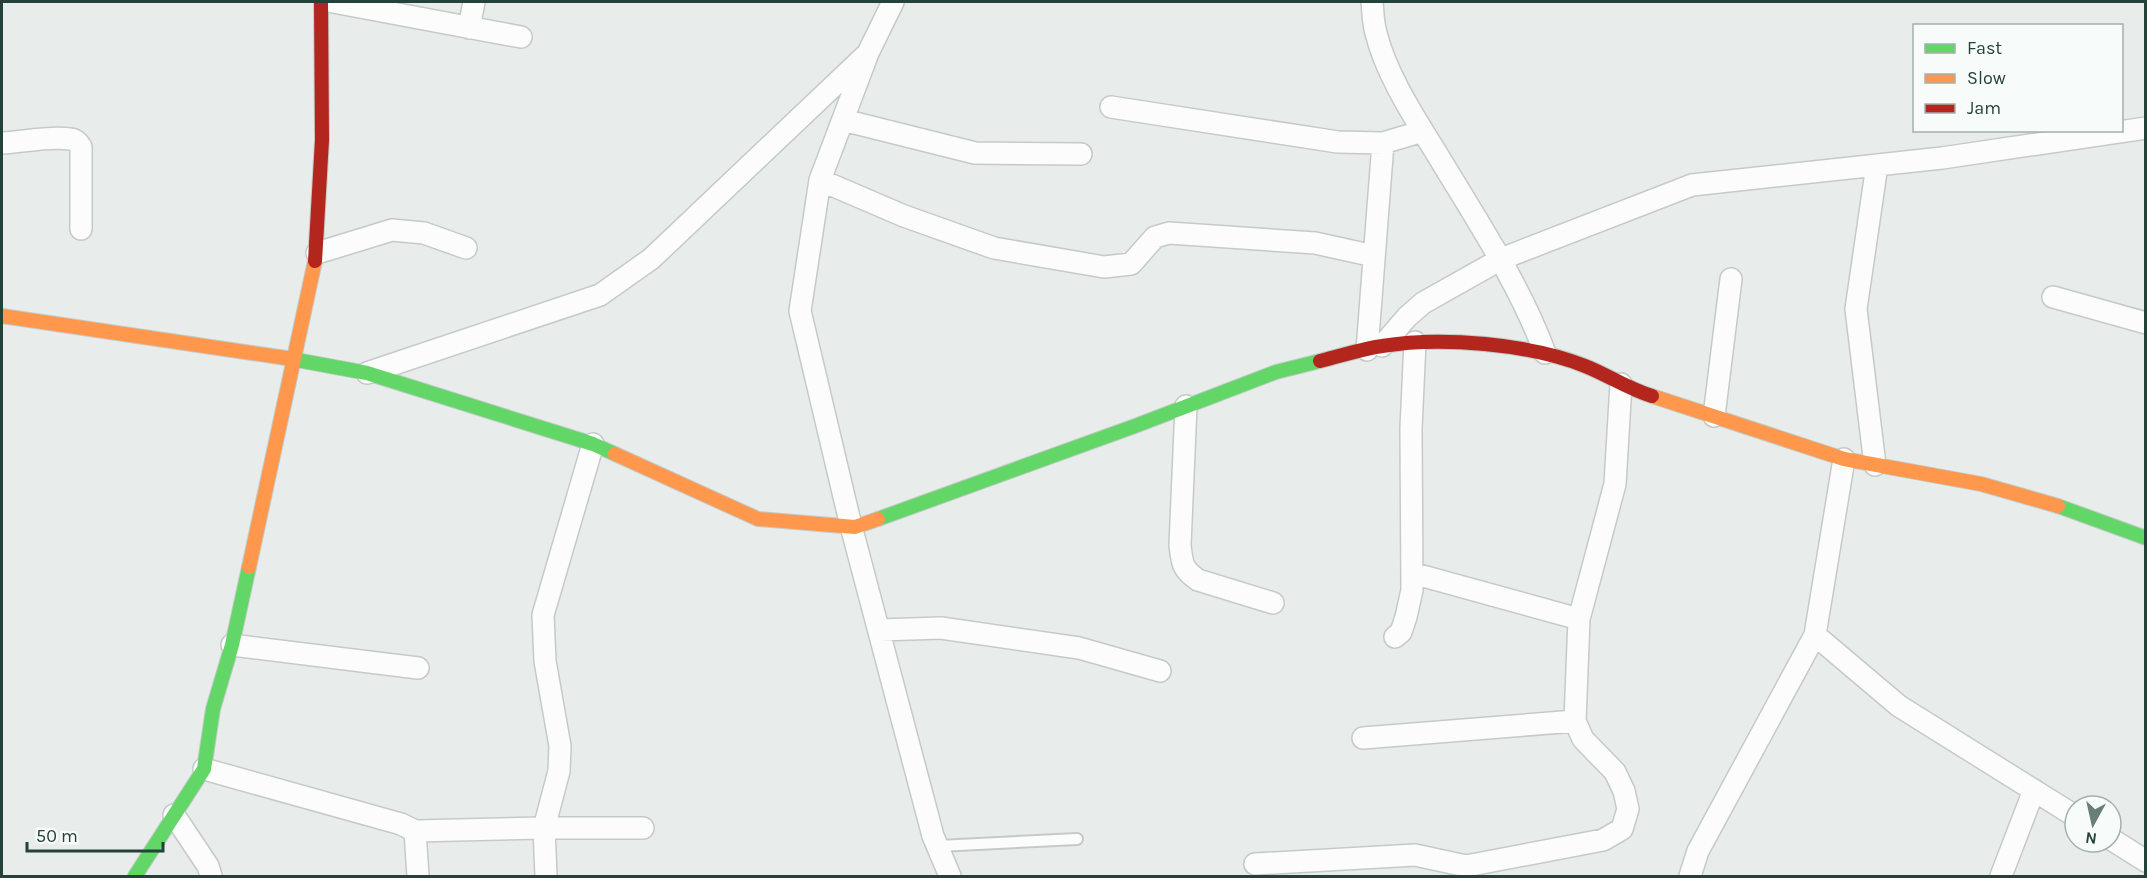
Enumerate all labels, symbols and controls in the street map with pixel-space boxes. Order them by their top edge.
legend [1913,24,2123,132]
text: Fast [1967,37,2002,59]
text: Slow [1967,67,2006,89]
text: Jam [1967,97,2001,119]
north arrow [2063,794,2123,854]
scale bar [27,815,164,853]
text: 50 m [36,825,78,847]
text: N [2084,828,2098,849]

